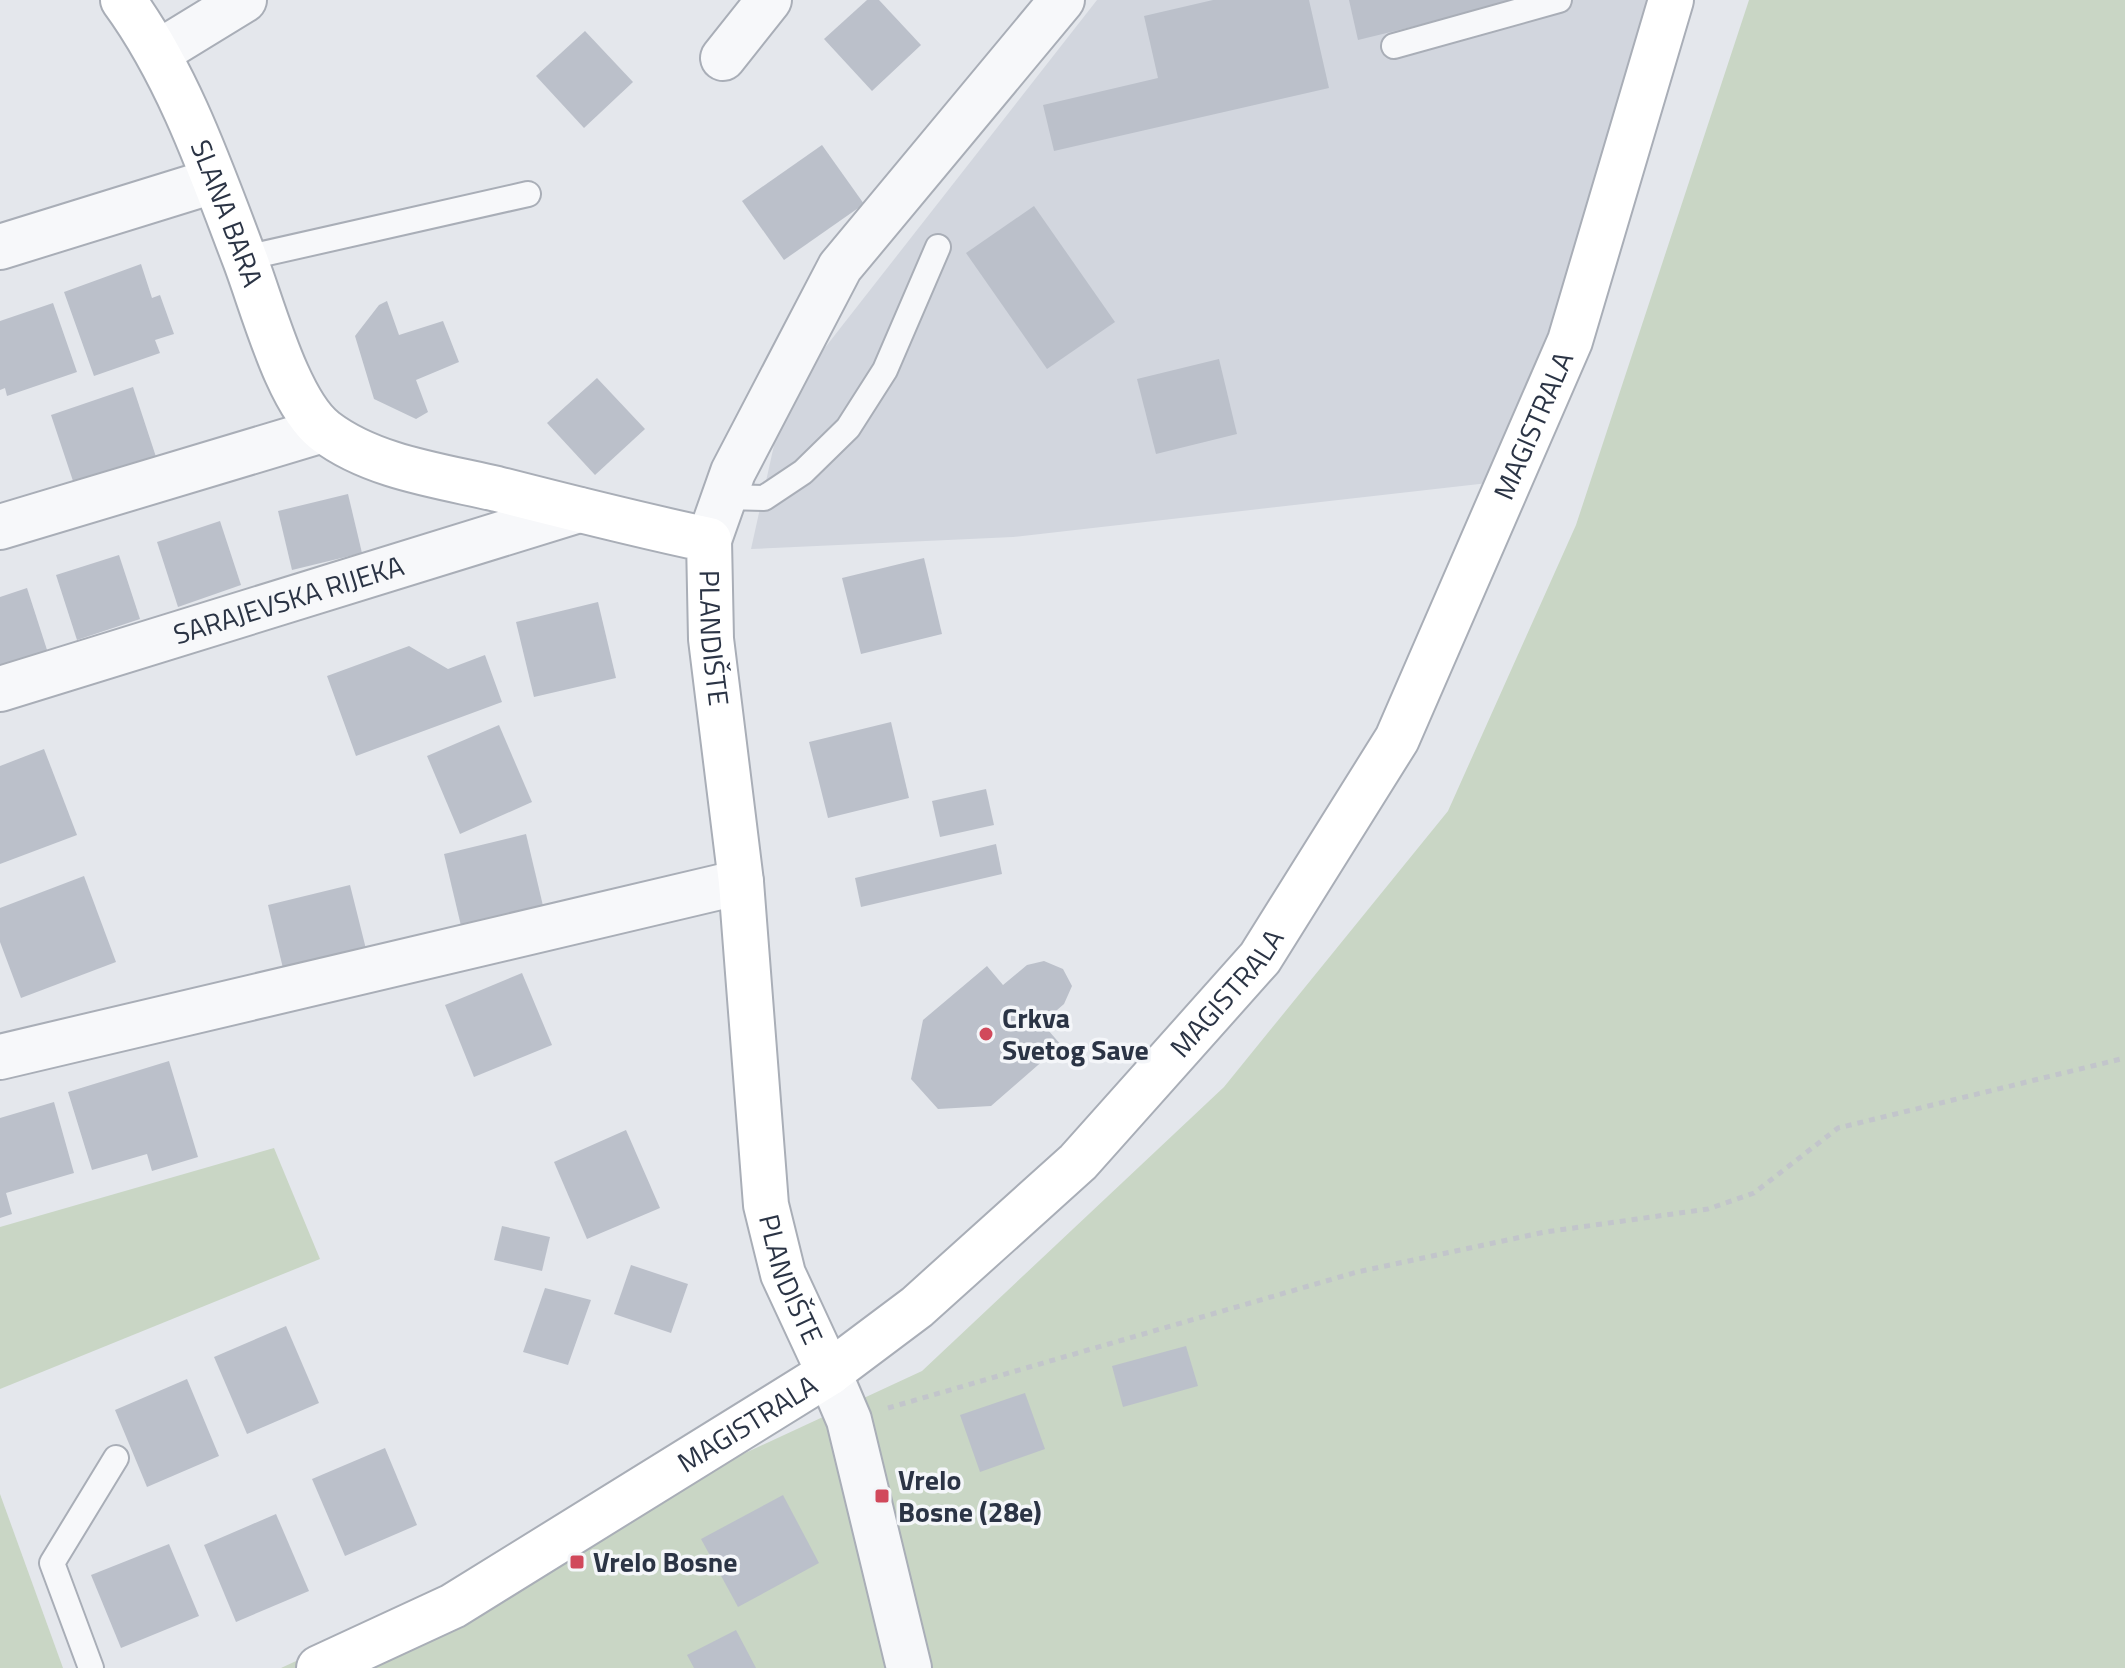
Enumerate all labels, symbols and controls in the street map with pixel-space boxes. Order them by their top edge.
street label: SLANA BARA [180,133,275,293]
street label: MAGISTRALA [1482,344,1584,506]
street label: SARAJEVSKA RIJEKA [168,543,409,655]
street label: PLANDIŠTE [689,570,741,708]
street label: MAGISTRALA [1159,920,1294,1067]
place label: Crkva Svetog Save [1002,996,1149,1071]
marker: Crkva Svetog Save [977,1025,995,1043]
street label: PLANDIŠTE [748,1210,835,1351]
street label: MAGISTRALA [669,1363,826,1483]
place label: Vrelo Bosne (28e) [898,1458,1042,1533]
marker: Vrelo Bosne (28e) [873,1487,891,1505]
place label: Vrelo Bosne [593,1540,738,1583]
marker: Vrelo Bosne [568,1553,586,1571]

